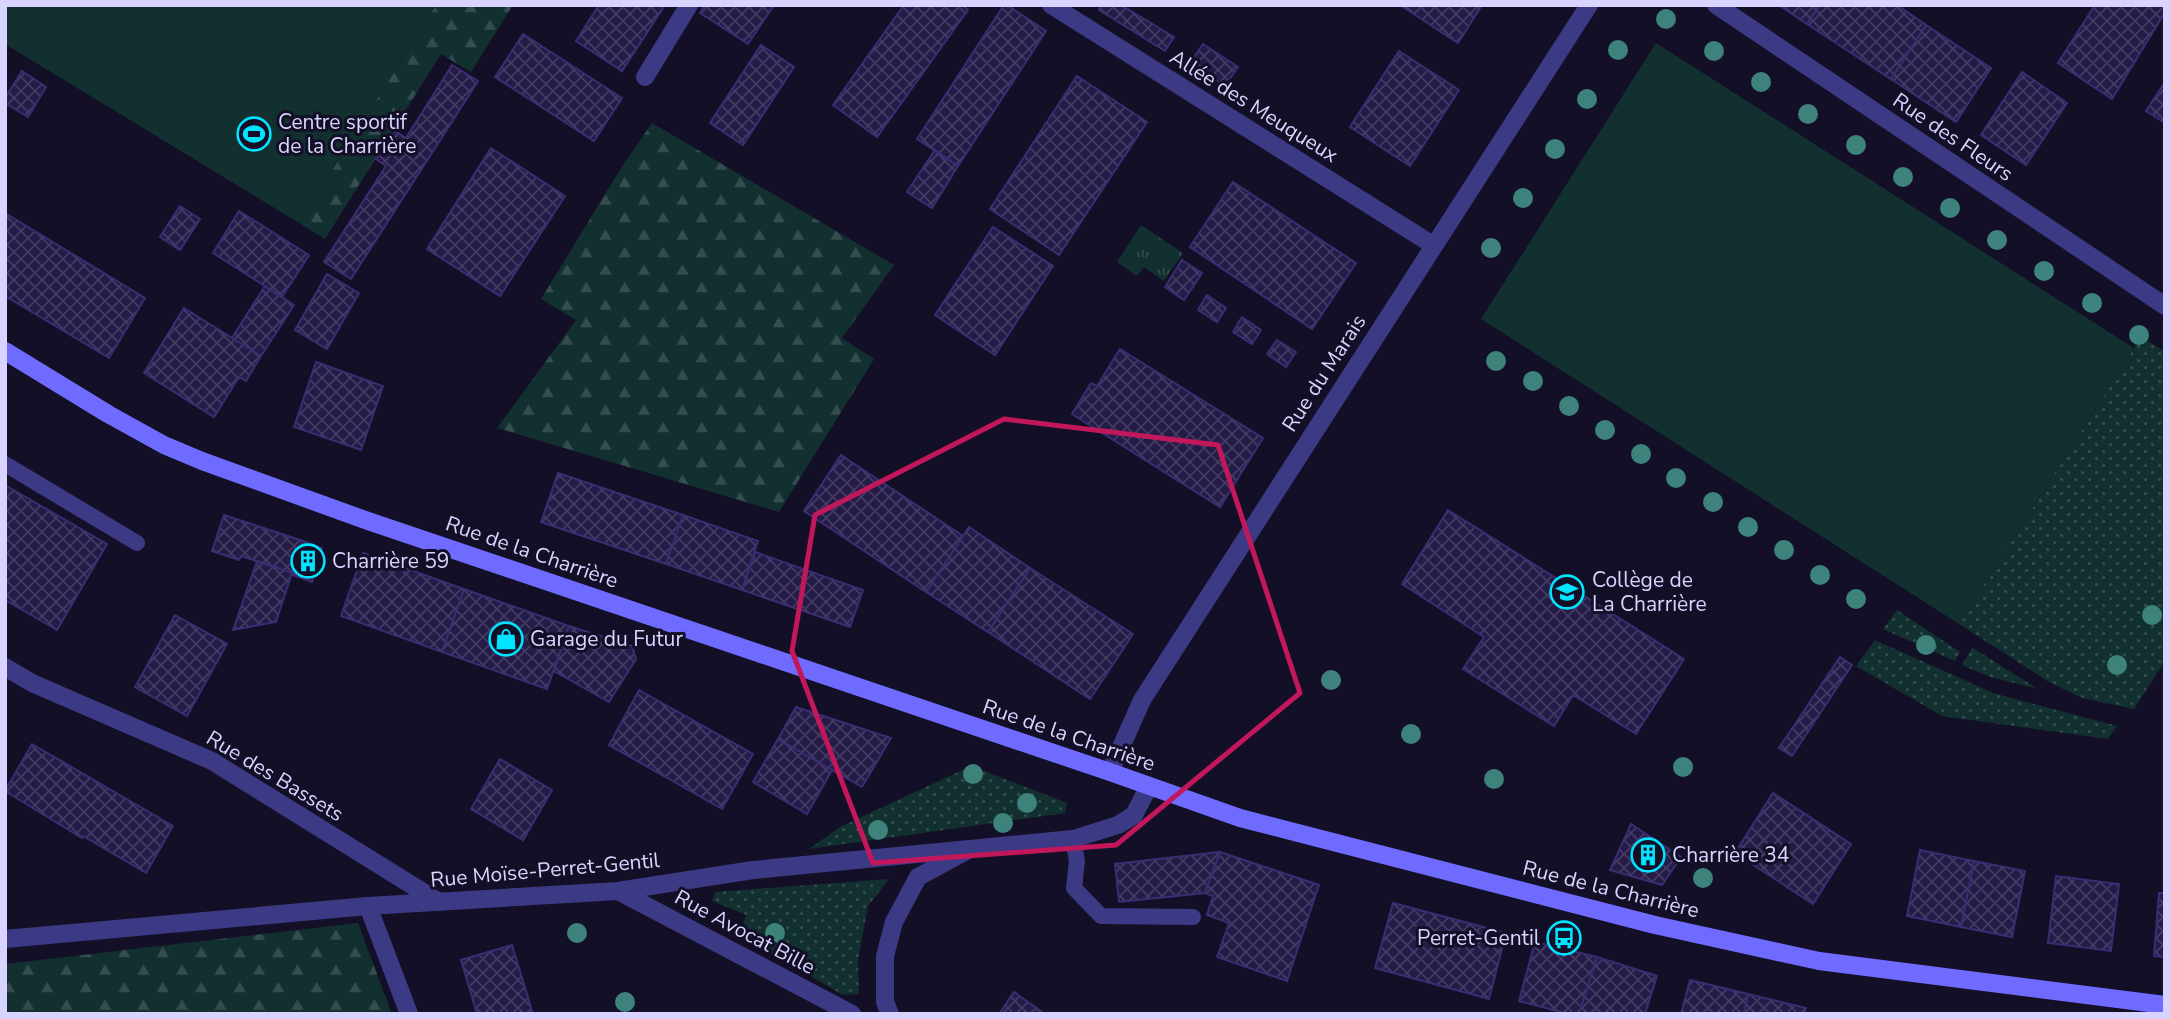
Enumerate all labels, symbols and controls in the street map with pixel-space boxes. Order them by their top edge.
street label: Allée des Meuqueux [1165,43,1343,169]
street label: Rue des Fleurs [1887,86,2019,188]
place label: Centre sportif de la Charrière [278,108,416,160]
sports icon: Centre sportif de la Charrière [235,115,273,153]
street label: Rue du Marais [1276,309,1372,437]
street label: Rue de la Charrière [442,509,622,595]
building icon: Charrière 59 [289,542,327,580]
place label: Charrière 59 [332,547,449,575]
place label: Collège de La Charrière [1592,566,1707,618]
school or university icon: Collège de La Charrière [1548,573,1586,611]
shop icon: Garage du Futur [487,620,525,658]
place label: Garage du Futur [530,625,683,653]
street label: Rue de la Charrière [979,692,1159,778]
street label: Rue des Bassets [201,724,349,828]
building icon: Charrière 34 [1629,836,1667,874]
place label: Charrière 34 [1672,841,1789,869]
street label: Rue Moïse-Perret-Gentil [429,846,662,894]
street label: Rue de la Charrière [1520,854,1702,924]
street label: Rue Avocat Bille [670,883,820,981]
bus stop icon: Perret-Gentil [1545,919,1583,957]
place label: Perret-Gentil [1417,924,1541,952]

